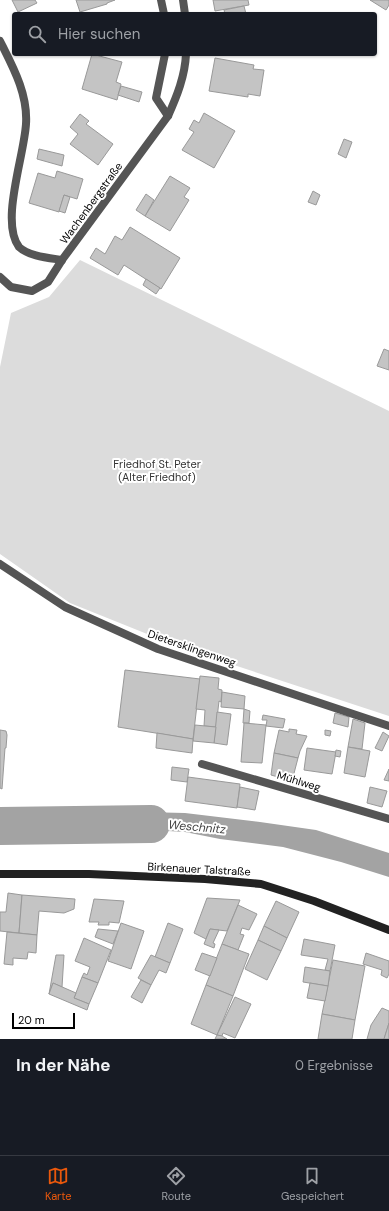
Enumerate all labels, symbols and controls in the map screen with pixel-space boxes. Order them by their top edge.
search box [12,12,377,56]
icon: search [26,23,48,45]
text: Hier suchen [58,24,140,44]
street label: Wachenbergstraße [57,159,125,247]
park label: Friedhof St. Peter (Alter Friedhof) [113,457,201,484]
street label: Dietersklingenweg [146,626,238,670]
street label: Mühlweg [275,768,323,794]
water label: Weschnitz [168,817,227,838]
street label: Birkenauer Talstraße [147,859,251,879]
scale bar [12,1011,75,1030]
text: 20 m [18,1013,44,1027]
text: In der Nähe [16,1054,111,1076]
text: 0 Ergebnisse [295,1057,373,1074]
tab: Karte [45,1165,72,1203]
tab: Route [162,1165,191,1203]
tab: Gespeichert [281,1165,344,1203]

